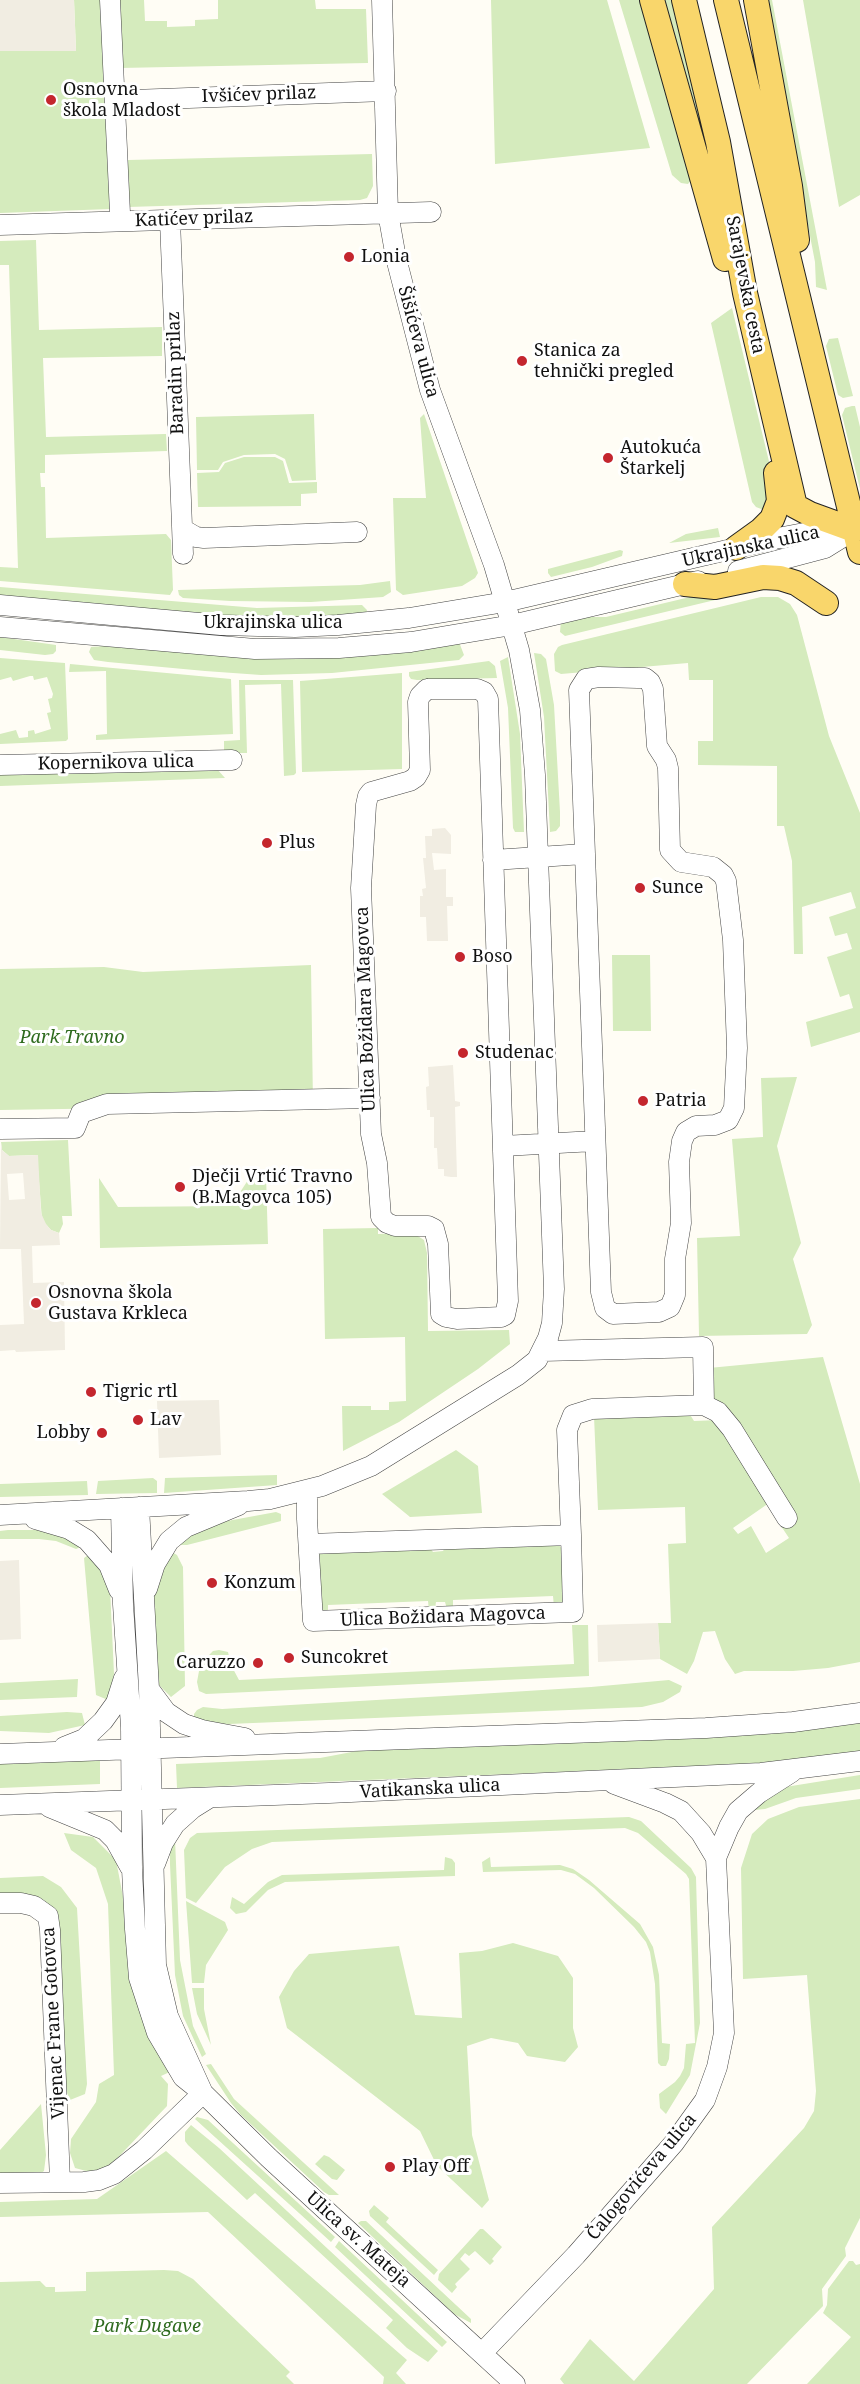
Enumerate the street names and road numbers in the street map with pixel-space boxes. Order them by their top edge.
street label: Ivšićev prilaz [201,82,317,108]
street label: Katićev prilaz [134,206,254,232]
street label: Sarajevska cesta [721,214,769,356]
street label: Šišićeva ulica [393,284,443,400]
street label: Baradin prilaz [163,311,189,435]
street label: Ukrajinska ulica [680,522,822,572]
street label: Ukrajinska ulica [203,612,343,634]
street label: Kopernikova ulica [37,751,195,775]
street label: Ulica Božidara Magovca [352,906,380,1112]
street label: Ulica Božidara Magovca [340,1603,546,1631]
street label: Vatikanska ulica [359,1775,501,1803]
street label: Vijenac Frane Gotovca [38,1926,70,2120]
street label: Čalogovićeva ulica [583,2109,701,2245]
street label: Ulica sv. Mateja [301,2188,415,2292]

